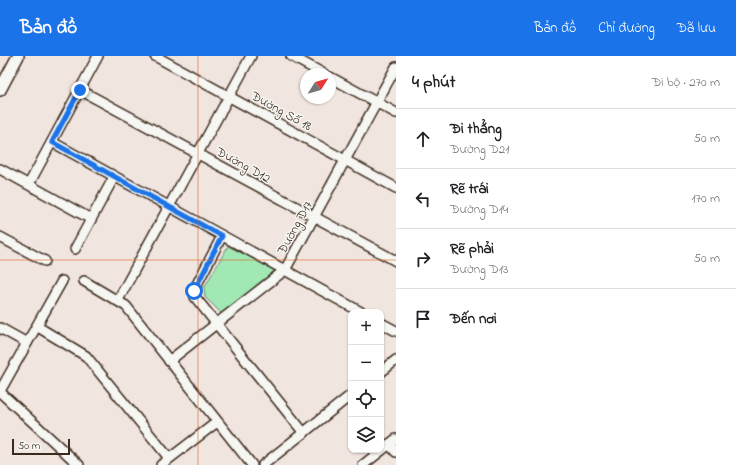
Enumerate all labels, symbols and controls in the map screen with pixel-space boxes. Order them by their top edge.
text: Bản đồ [20,15,77,42]
text: Bản đồ [534,18,576,39]
text: Chỉ đường [598,18,655,39]
text: Đã lưu [677,18,716,39]
north arrow [300,68,336,104]
text: 4 phút [412,70,455,95]
text: Đi bộ · 270 m [652,73,720,92]
route end [71,81,89,99]
street label: Đường Số 18 [246,86,315,137]
text: Đi thẳng [450,118,502,140]
icon: ahead [412,128,434,150]
text: 50 m [694,129,720,148]
text: Đường D21 [450,140,509,159]
street label: Đường D12 [211,142,274,189]
text: Rẽ trái [450,178,489,200]
icon: left [412,188,434,210]
text: 170 m [692,189,720,208]
street label: Đường D17 [272,197,319,259]
text: Đường D14 [450,200,508,219]
text: Rẽ phải [450,238,494,260]
icon: right [412,248,434,270]
text: 50 m [694,249,720,268]
text: Đường D13 [450,260,508,279]
route start [185,282,203,300]
icon: arrive [412,308,434,330]
text: Đến nơi [450,308,497,330]
map controls [348,309,384,453]
button: + [348,309,384,345]
button: − [348,345,384,381]
button: locate [348,381,384,417]
button: layers [348,417,384,453]
scale bar [12,437,70,456]
text: 50 m [18,438,40,454]

